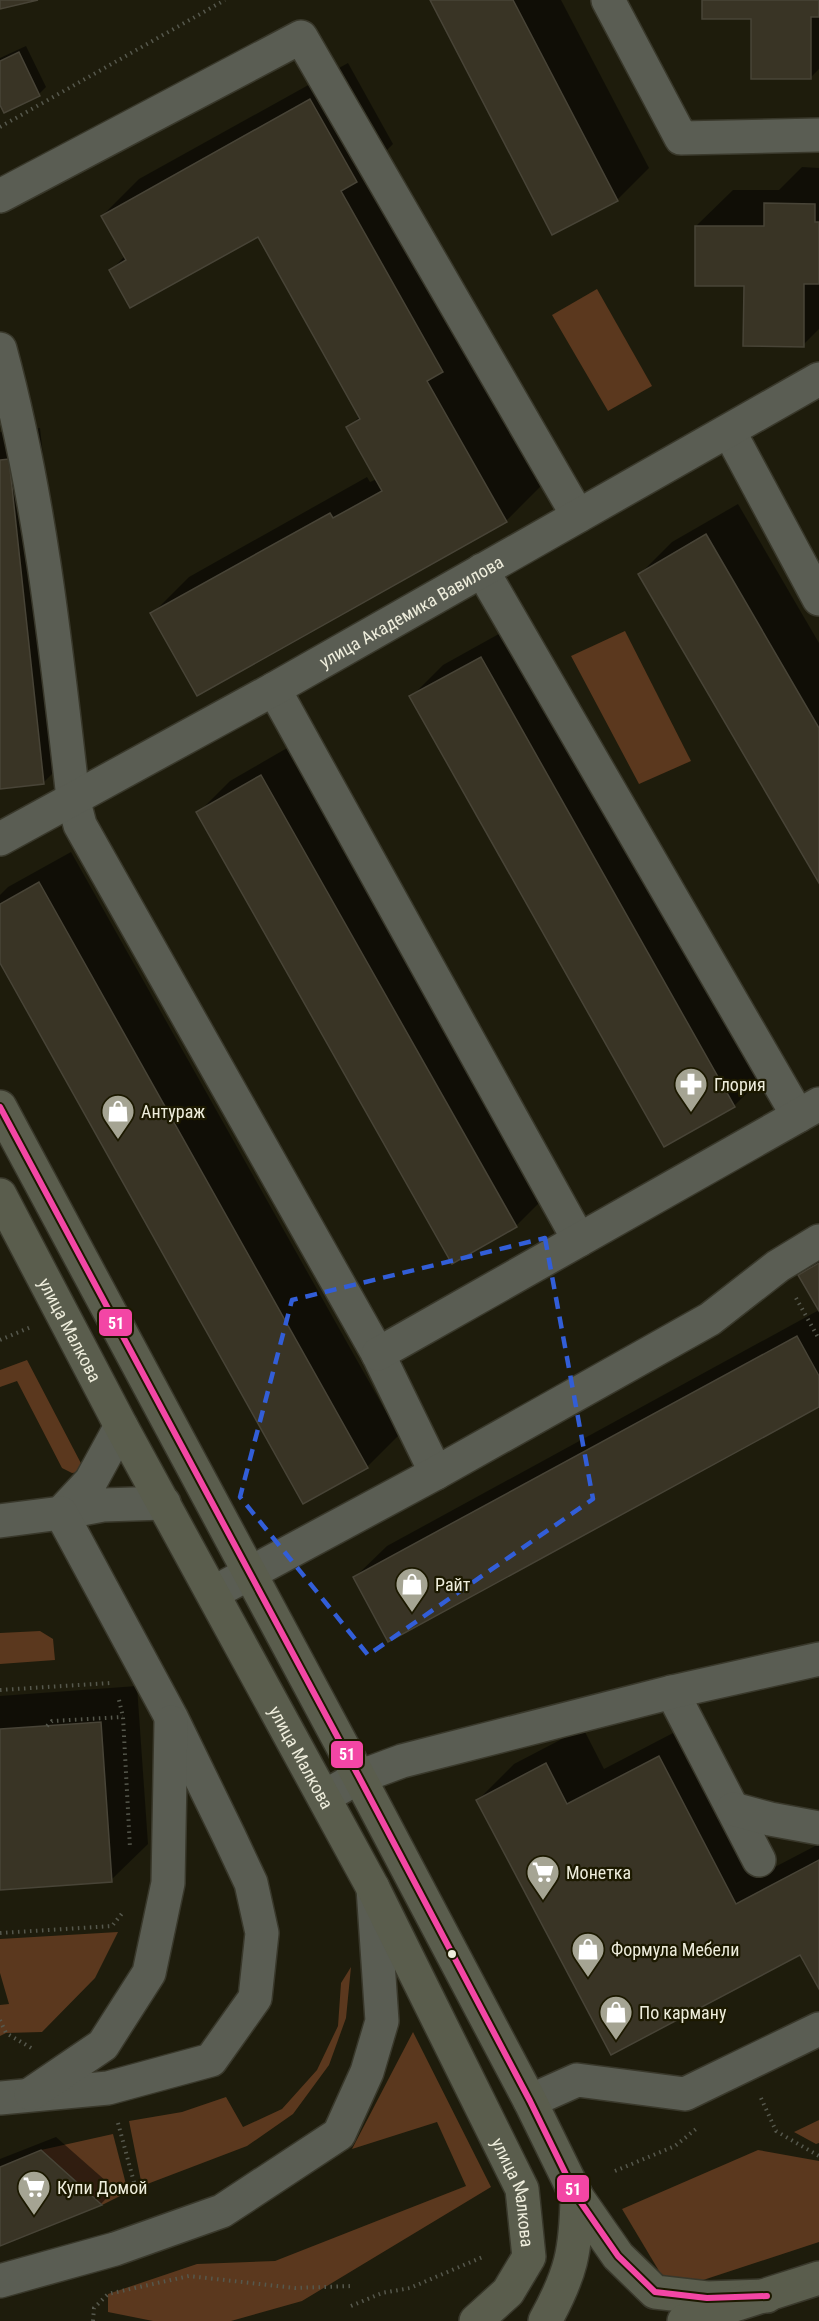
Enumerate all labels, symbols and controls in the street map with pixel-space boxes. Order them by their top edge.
street label: улица Академика Вавилова [315,550,507,672]
pharmacy icon: Глория [673,1066,709,1113]
place label: Глория [714,1074,766,1095]
shop icon: Антураж [100,1093,136,1140]
place label: Антураж [141,1101,205,1122]
street label: улица Малкова [35,1274,106,1385]
line badge: 51 [98,1308,133,1337]
text: 51 [108,1314,124,1333]
shop icon: Райт [394,1566,430,1613]
place label: Райт [435,1574,471,1595]
street label: улица Малкова [265,1702,338,1812]
line badge: 51 [330,1740,364,1769]
text: 51 [339,1745,355,1764]
supermarket icon: Монетка [525,1854,561,1901]
place label: Монетка [566,1862,631,1883]
shop icon: Формула Мебели [570,1931,606,1978]
place label: Формула Мебели [611,1939,739,1960]
unlabelled marker [446,1948,458,1960]
shop icon: По карману [598,1994,634,2041]
place label: По карману [639,2002,727,2023]
street label: улица Малкова [488,2134,538,2248]
supermarket icon: Купи Домой [16,2169,52,2216]
line badge: 51 [556,2174,590,2203]
place label: Купи Домой [57,2177,147,2198]
text: 51 [565,2180,581,2199]

